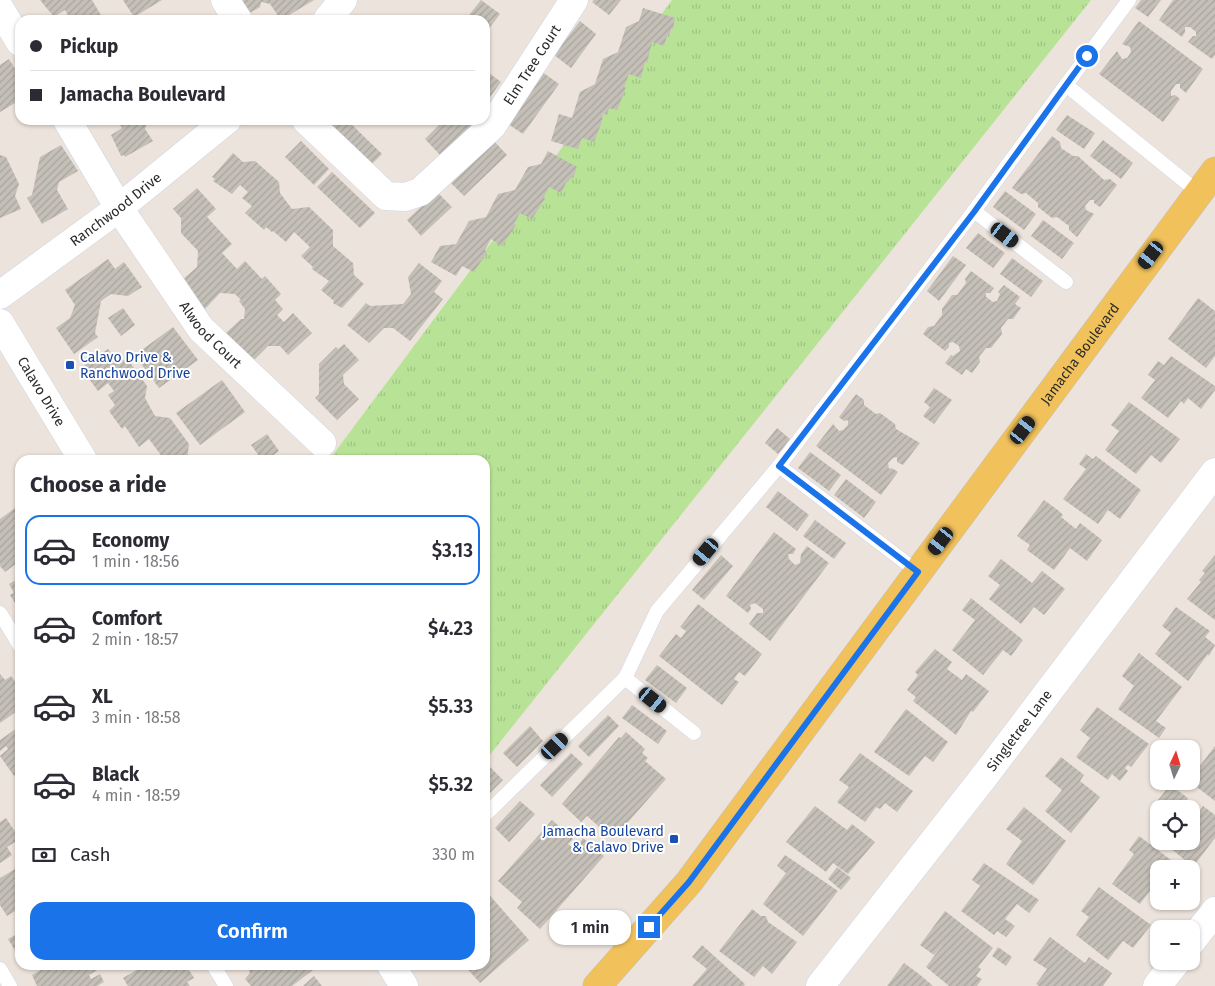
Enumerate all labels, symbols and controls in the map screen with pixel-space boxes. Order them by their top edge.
street label: Elm Tree Court [500,21,565,108]
text: Pickup [60,35,118,58]
route start [1076,45,1098,67]
text: Jamacha Boulevard [60,83,226,106]
street label: Ranchwood Drive [67,169,165,249]
car [988,220,1021,250]
car [1135,239,1166,271]
street label: Alwood Court [176,298,246,372]
street label: Jamacha Boulevard [1037,300,1123,408]
place label: Calavo Drive & Ranchwood Drive [80,349,190,382]
street label: Calavo Drive [14,354,69,429]
marker: Calavo Drive & Ranchwood Drive [64,359,76,371]
car [1007,414,1038,446]
text: Choose a ride [30,471,166,498]
car [925,525,956,557]
icon: car [32,528,77,573]
text: Economy [92,529,169,552]
car [690,536,721,568]
text: $3.13 [432,539,473,562]
text: 1 min · 18:56 [92,552,179,571]
icon: car [32,606,77,651]
text: Comfort [92,607,162,630]
text: $4.23 [428,617,473,640]
text: 2 min · 18:57 [92,630,178,649]
icon: car [32,684,77,729]
text: XL [92,685,113,708]
car [636,685,669,715]
street label: Singletree Lane [983,686,1056,775]
text: $5.33 [428,695,473,718]
text: 3 min · 18:58 [92,708,181,727]
car [538,730,571,762]
north arrow [1150,740,1200,790]
map controls [1150,740,1200,970]
icon: car [32,762,77,807]
text: Black [92,763,139,786]
text: $5.32 [428,773,473,796]
text: 4 min · 18:59 [92,786,181,805]
button: locate [1150,800,1200,850]
place label: Jamacha Boulevard & Calavo Drive [542,823,664,856]
marker: Jamacha Boulevard & Calavo Drive [668,833,680,845]
icon: cash [30,841,58,869]
text: Cash [70,843,111,866]
text: 330 m [432,845,475,864]
button: + [1150,860,1200,910]
button: Confirm [30,902,475,960]
callout: 1 min [549,910,632,944]
route end [638,916,660,938]
text: 1 min [571,918,609,937]
button: − [1150,920,1200,970]

